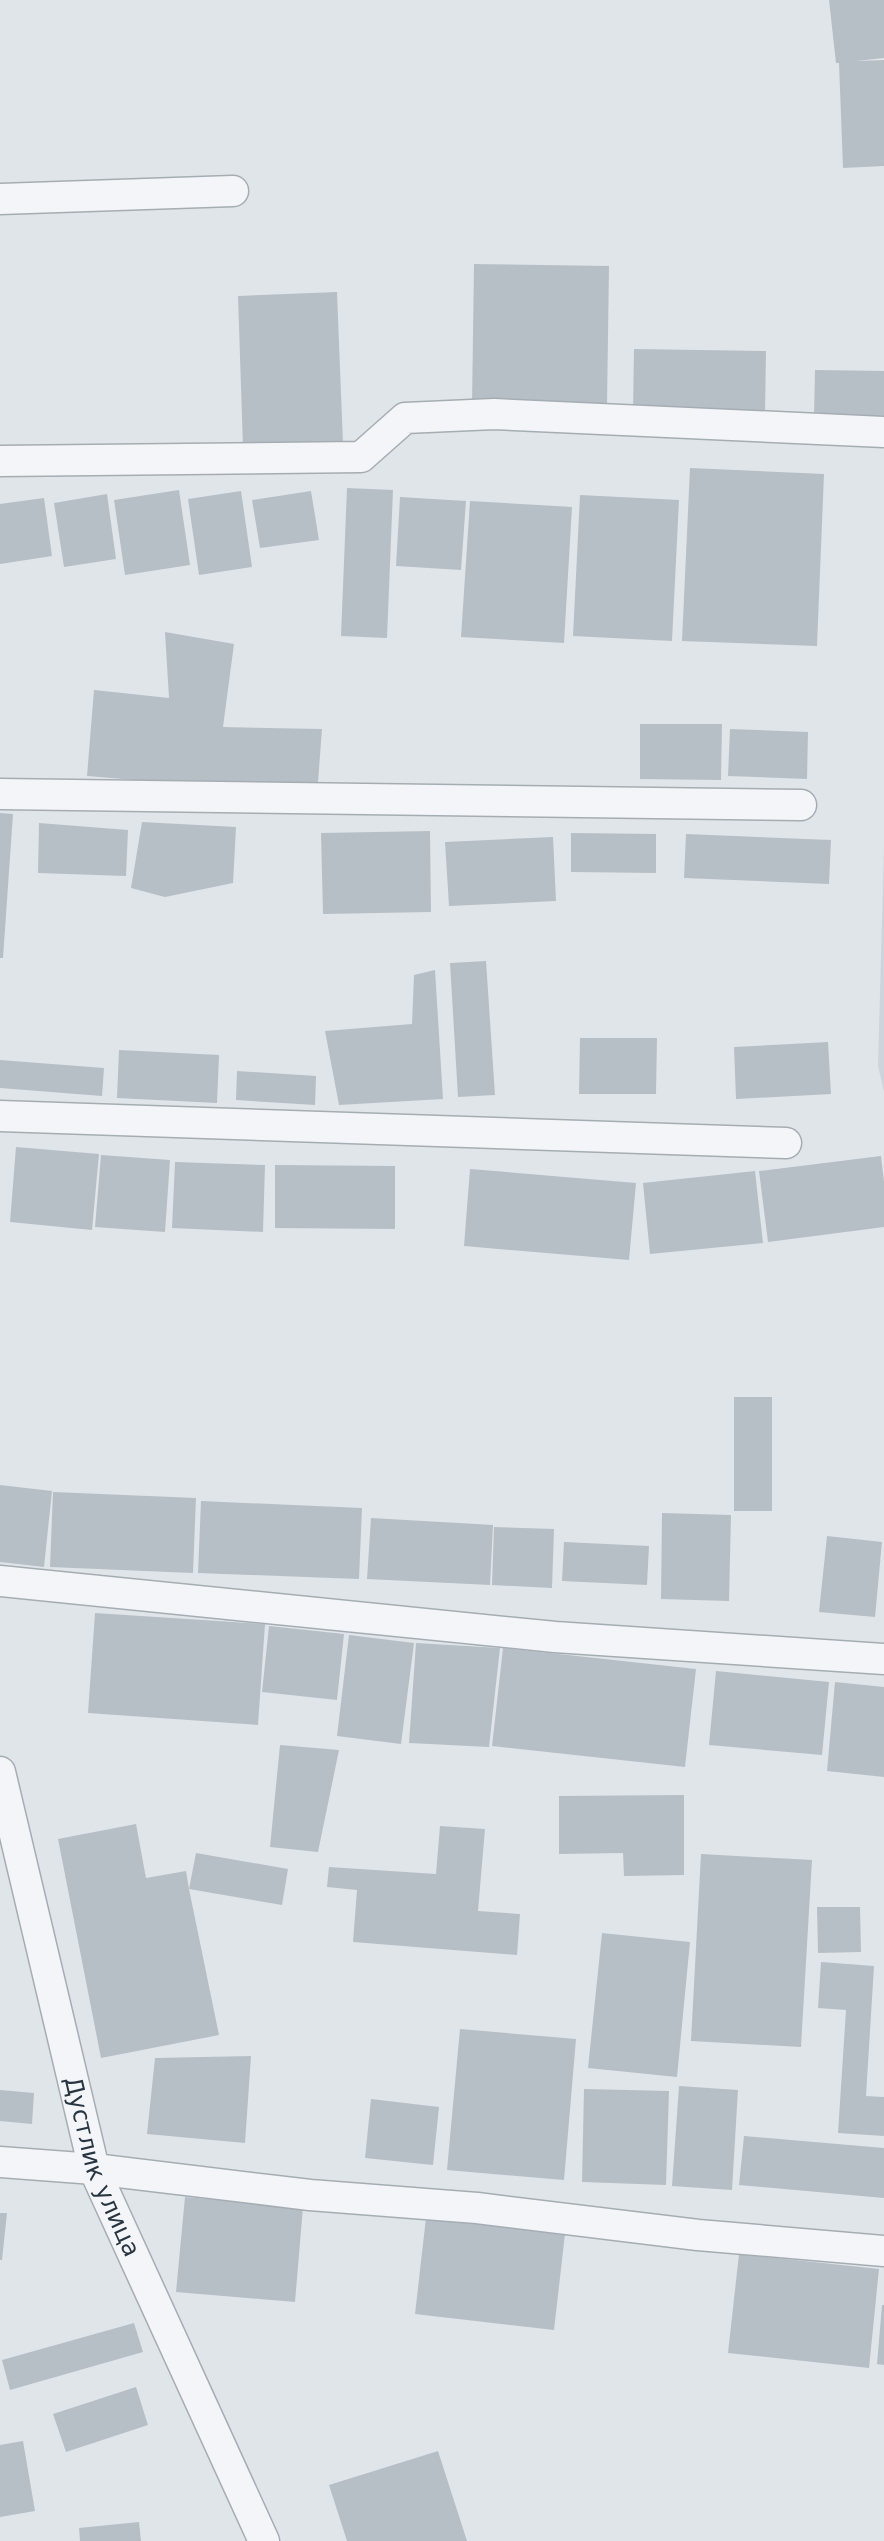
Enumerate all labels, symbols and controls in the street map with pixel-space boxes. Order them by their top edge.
street label: Дустлик улица [59,2074,146,2261]

